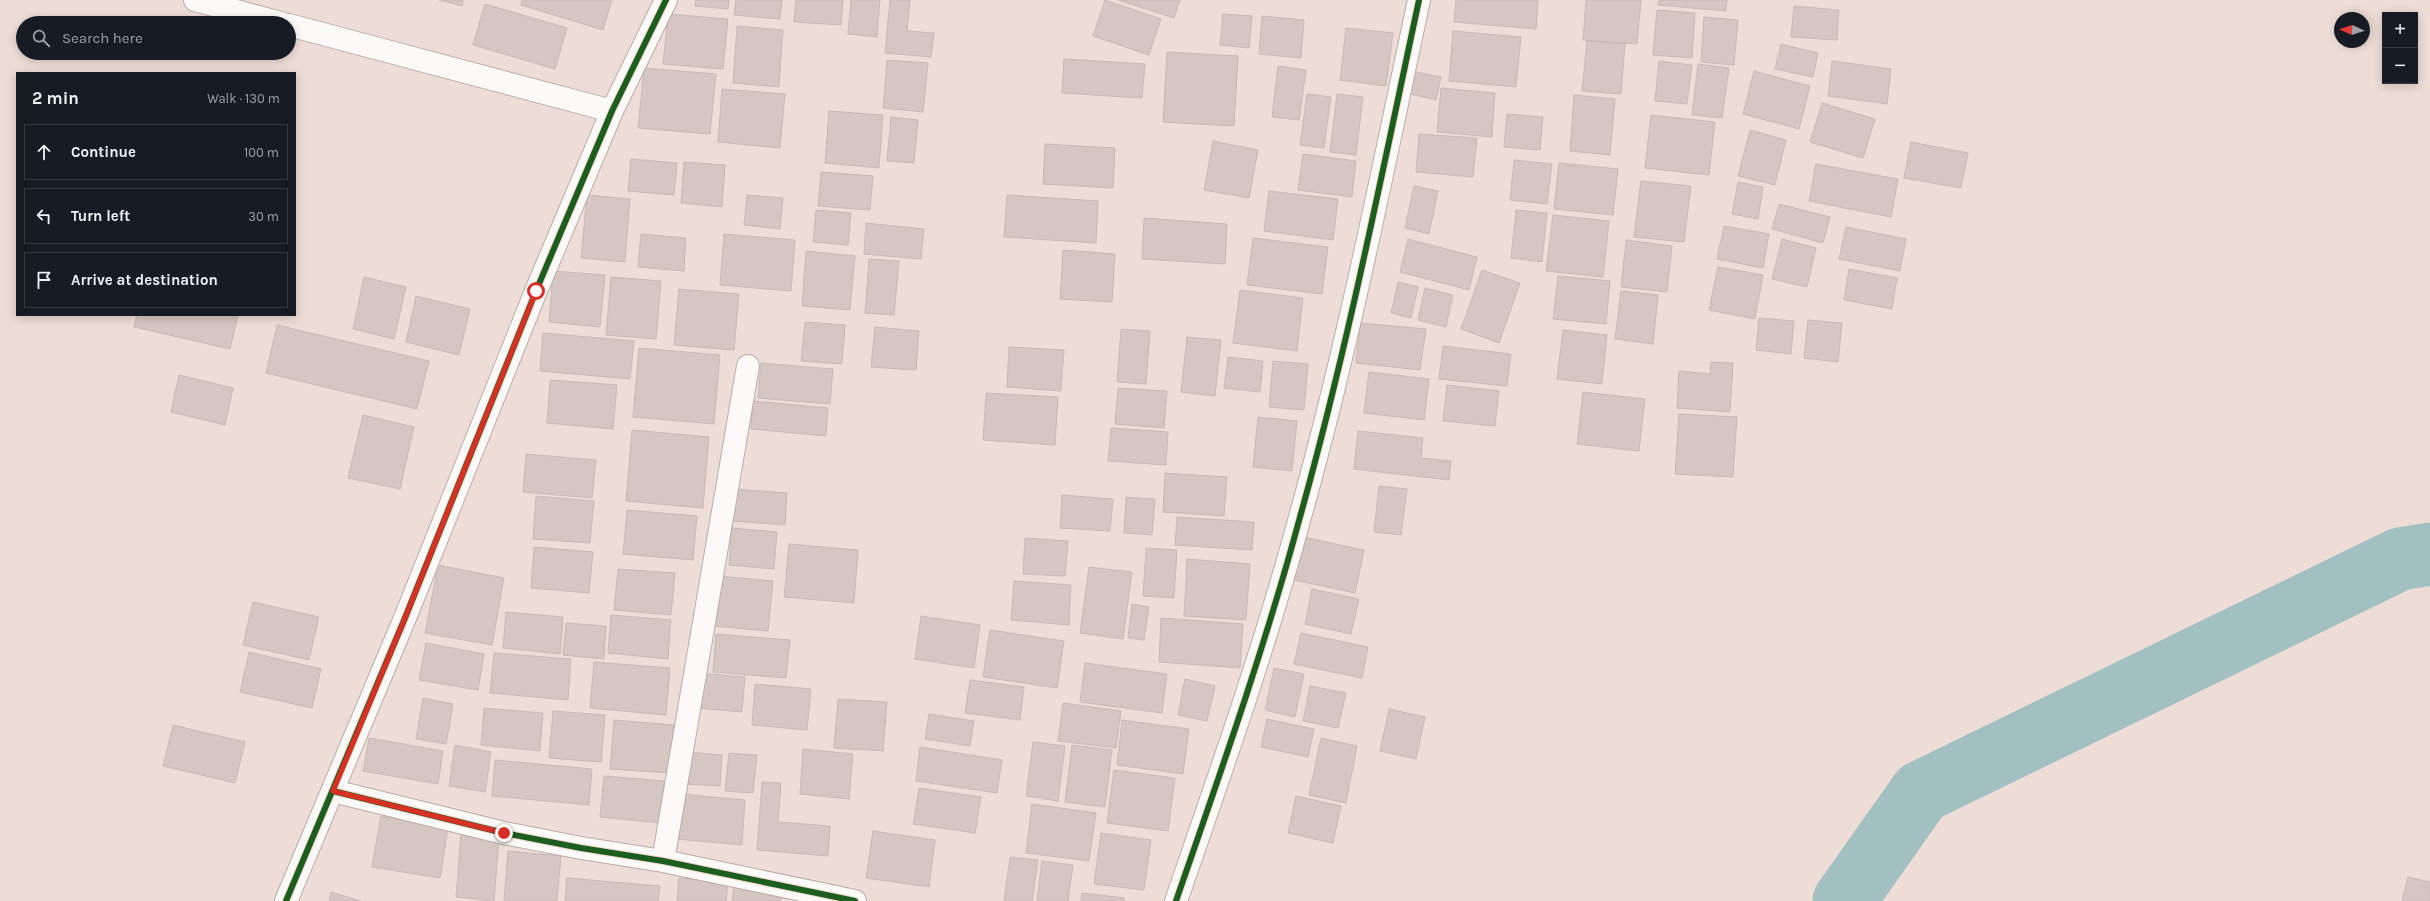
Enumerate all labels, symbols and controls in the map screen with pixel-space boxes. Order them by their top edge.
north arrow [2334,12,2370,48]
map controls [2382,12,2418,84]
button: + [2382,12,2418,48]
search box [16,16,296,60]
icon: search [30,27,52,49]
text: Search here [62,29,143,47]
button: − [2382,48,2418,84]
text: 2 min [32,88,79,108]
text: Walk · 130 m [207,91,280,106]
icon: ahead [33,141,55,163]
text: Continue [71,143,136,161]
text: 100 m [244,145,279,160]
icon: left [33,205,55,227]
text: Turn left [71,207,130,225]
text: 30 m [248,209,279,224]
icon: arrive [33,269,55,291]
text: Arrive at destination [71,271,218,289]
route start [527,282,545,300]
route end [495,824,513,842]

